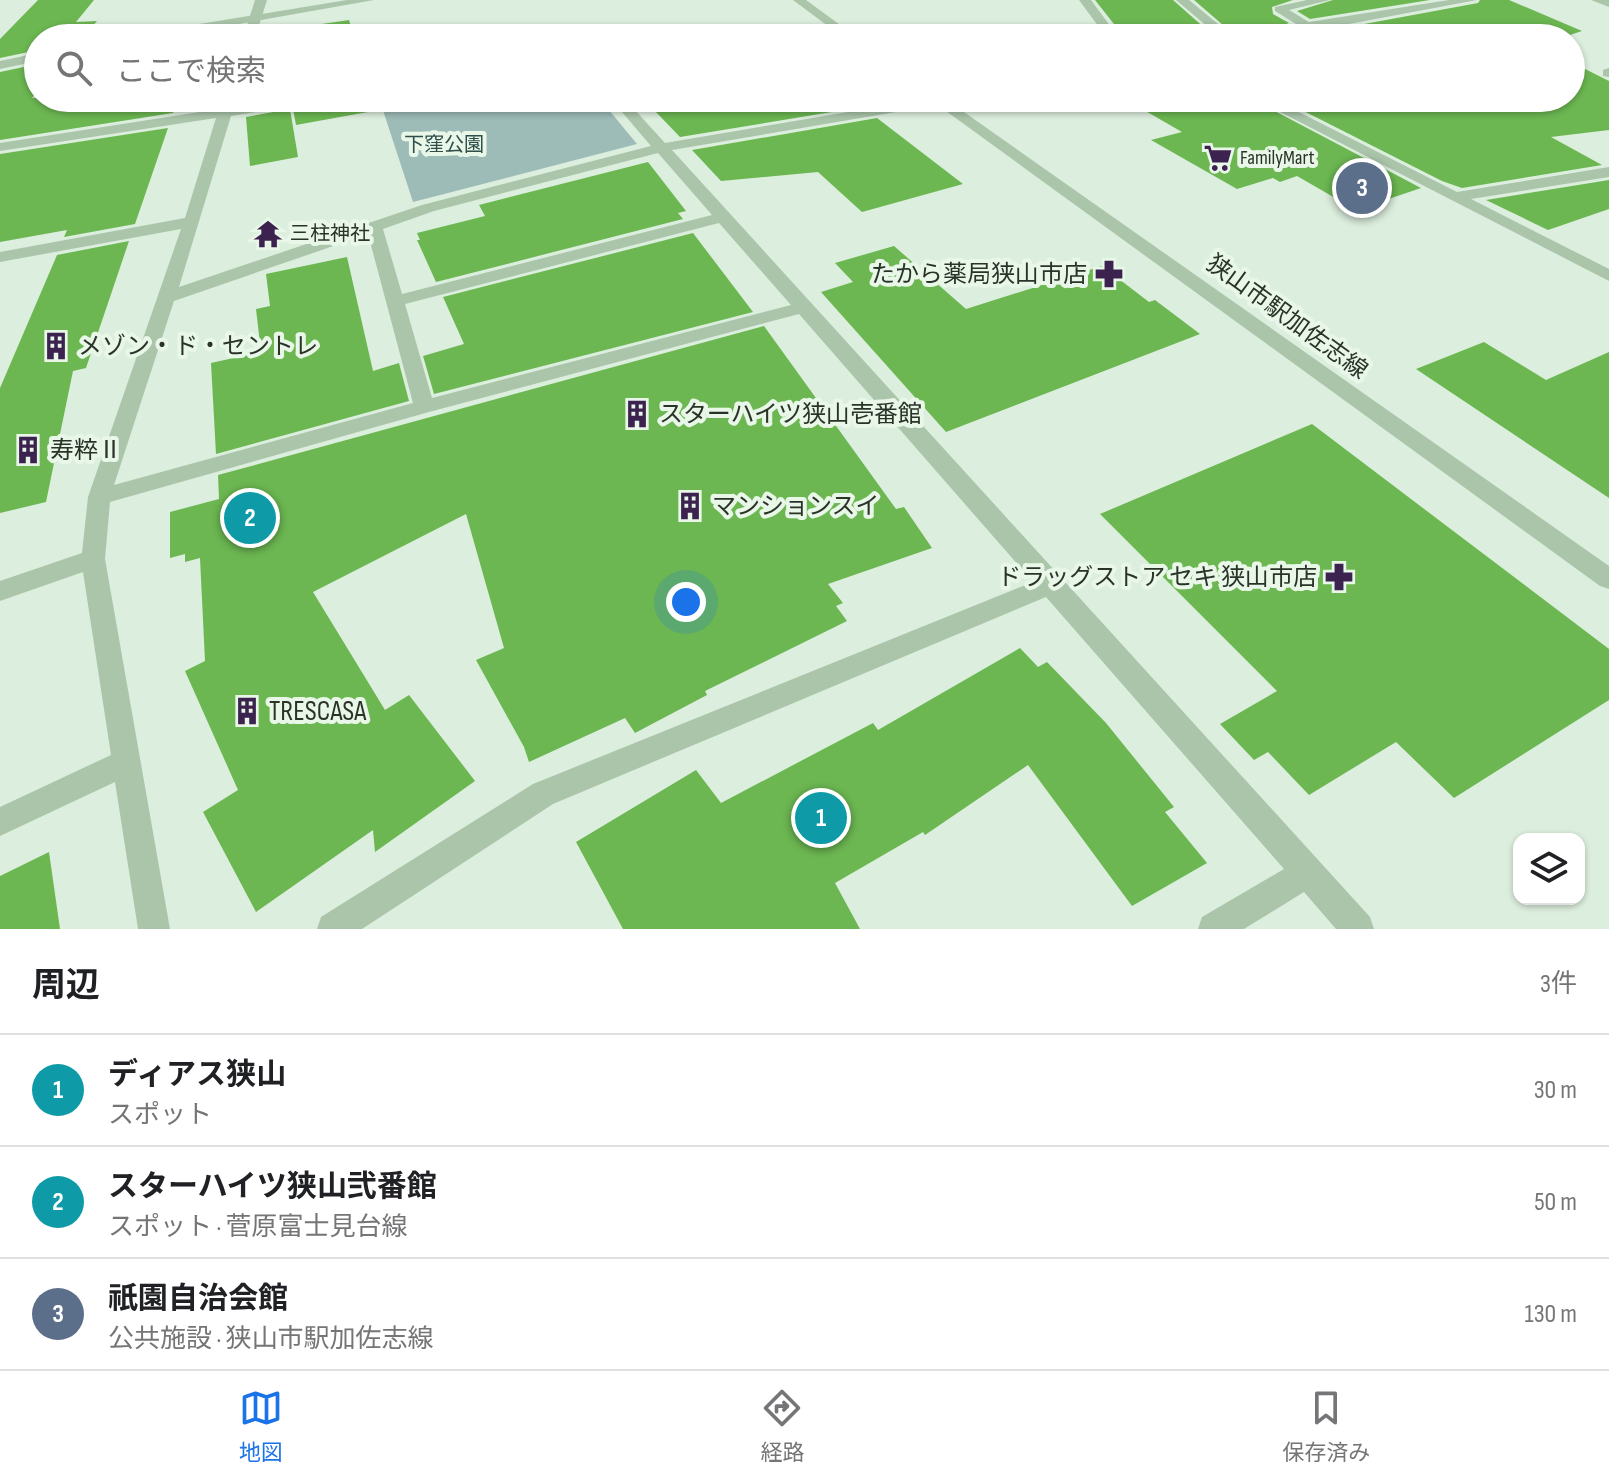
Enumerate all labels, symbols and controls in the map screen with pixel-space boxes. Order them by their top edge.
search box [24,24,1585,112]
icon: search [52,46,96,90]
text: ここで検索 [116,54,266,90]
park label: 下窪公園 [404,133,484,157]
supermarket icon: FamilyMart [1203,143,1233,173]
place label: FamilyMart [1240,146,1315,170]
pin: 3 [1336,158,1388,218]
temple icon: 三柱神社 [253,219,283,249]
place label: 三柱神社 [290,222,370,246]
street label: 狭山市駅加佐志線 [1201,249,1373,385]
pharmacy icon: たから薬局狭山市店 [1094,259,1124,289]
place label: たから薬局狭山市店 [871,260,1087,289]
building icon: メゾン・ド・セントレ [41,331,71,361]
place label: メゾン・ド・セントレ [78,332,318,361]
building icon: スターハイツ狭山壱番館 [622,399,652,429]
place label: スターハイツ狭山壱番館 [659,400,922,429]
building icon: 寿粹Ⅱ [13,435,43,465]
place label: 寿粹Ⅱ [50,436,122,465]
pin: 2 [224,488,276,548]
building icon: マンションスイ [675,491,705,521]
place label: マンションスイ [712,492,880,521]
pharmacy icon: ドラッグストア セキ 狭山市店 [1324,562,1354,592]
place label: ドラッグストア セキ 狭山市店 [997,563,1317,592]
your location [666,582,706,622]
place label: TRESCASA [269,695,367,728]
building icon: TRESCASA [232,696,262,726]
pin: 1 [795,788,847,848]
map controls [1513,833,1585,905]
button: layers [1513,833,1585,905]
text: 周辺 [32,965,100,1006]
text: 3件 [1540,969,1577,1000]
text: ディアス狭山 [108,1057,286,1093]
text: 1 [53,1075,63,1106]
text: 30 m [1534,1075,1577,1106]
text: スポット [108,1100,212,1131]
text: スターハイツ狭山弐番館 [108,1169,437,1205]
text: 2 [52,1187,64,1218]
text: 50 m [1534,1187,1577,1218]
text: スポット · 菅原富士見台線 [108,1212,407,1243]
text: 祇園自治会館 [108,1281,288,1317]
text: 3 [52,1299,64,1330]
text: 130 m [1525,1299,1577,1330]
text: 公共施設 · 狭山市駅加佐志線 [108,1324,433,1355]
tab: 地図 [239,1386,283,1467]
tab: 経路 [760,1386,804,1467]
tab: 保存済み [1282,1386,1370,1467]

